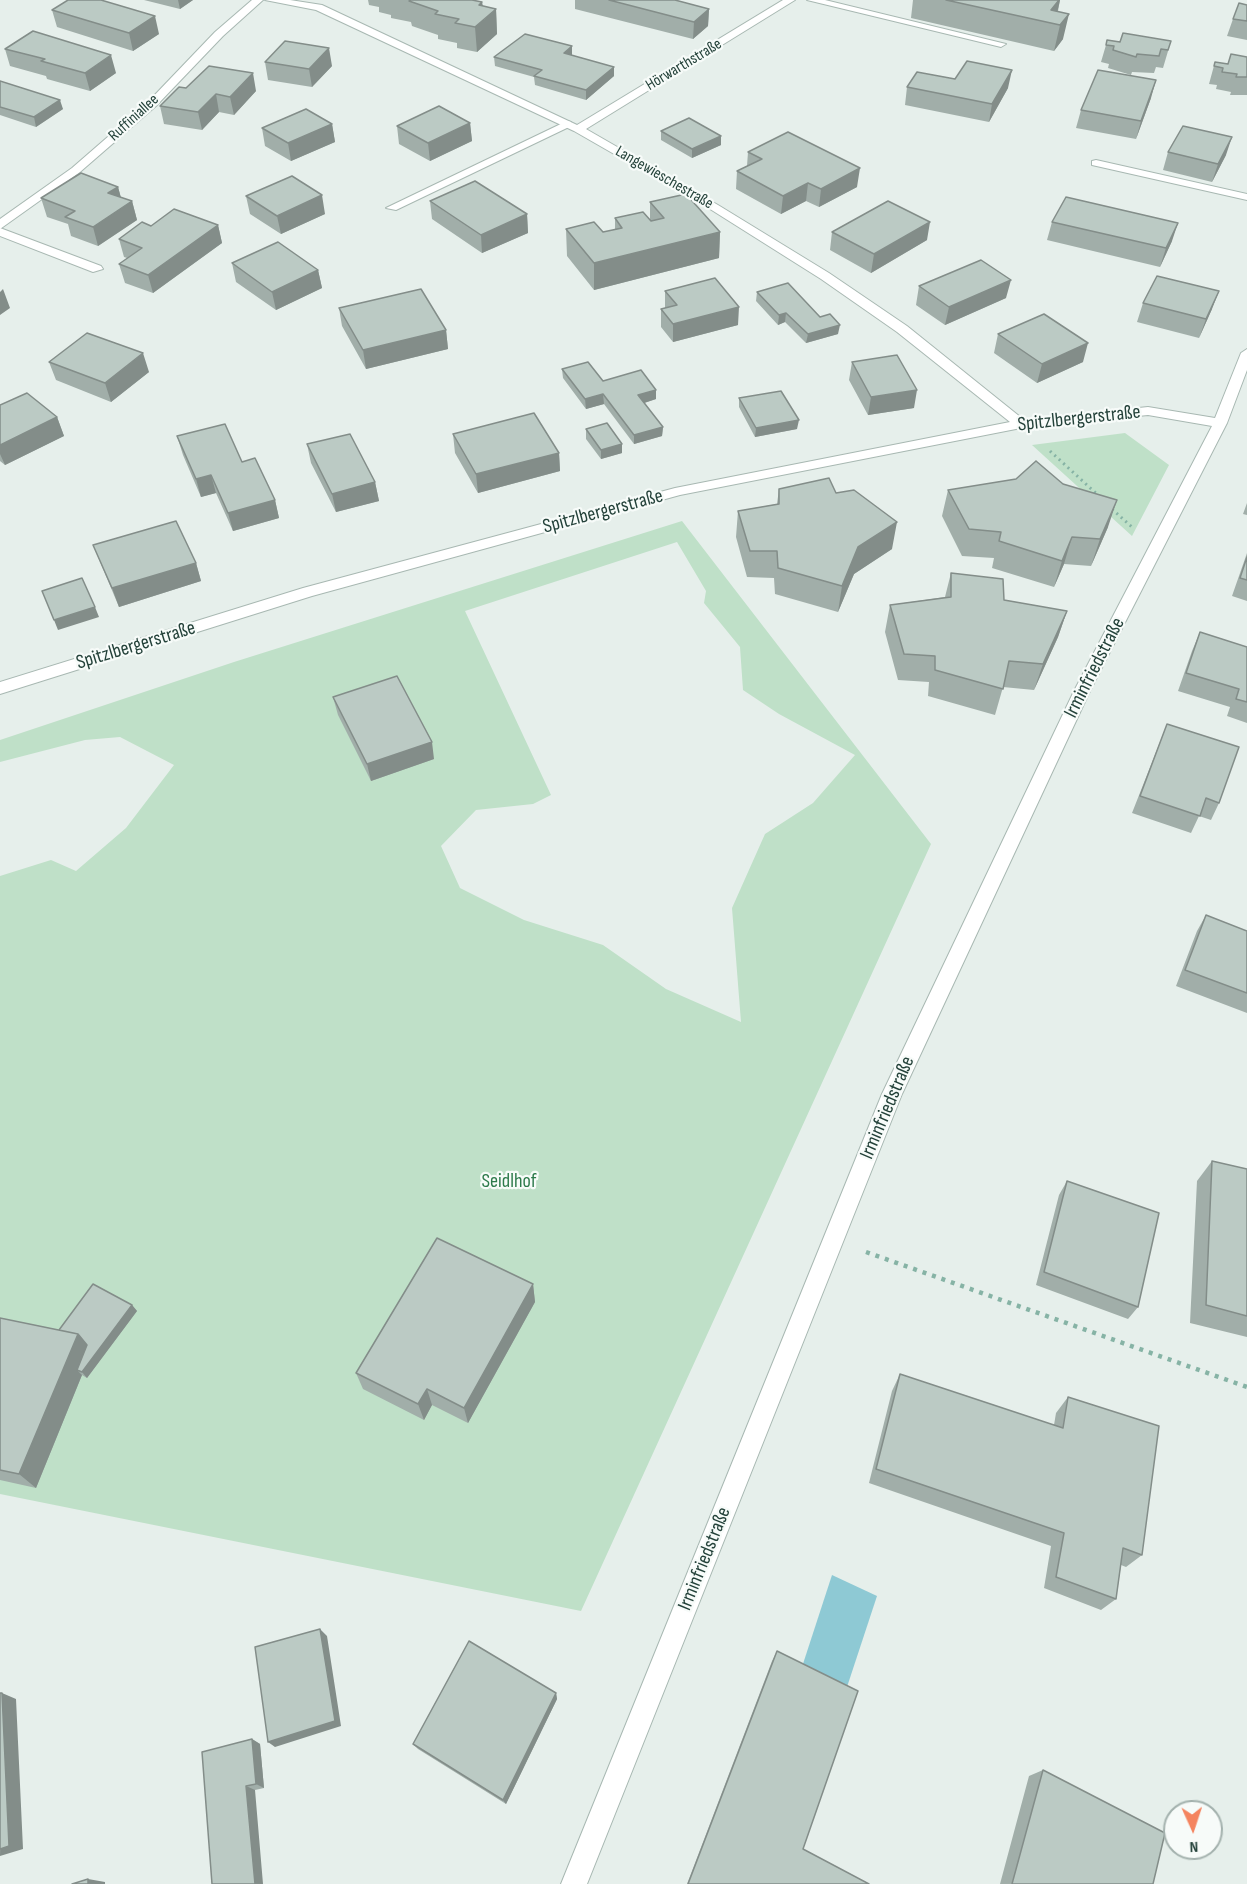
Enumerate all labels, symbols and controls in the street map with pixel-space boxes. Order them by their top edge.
street label: Hörwarthstraße [642,35,726,95]
street label: Ruffiniallee [105,90,163,146]
street label: Langewieschestraße [612,142,716,214]
street label: Spitzlbergerstraße [1016,401,1142,437]
street label: Spitzlbergerstraße [540,484,666,540]
street label: Irminfriedstraße [1059,614,1131,722]
street label: Spitzlbergerstraße [73,616,199,676]
street label: Irminfriedstraße [856,1053,920,1163]
park label: Seidlhof [482,1170,536,1194]
street label: Irminfriedstraße [673,1504,737,1614]
north arrow [1163,1800,1223,1860]
text: N [1189,1837,1199,1856]

